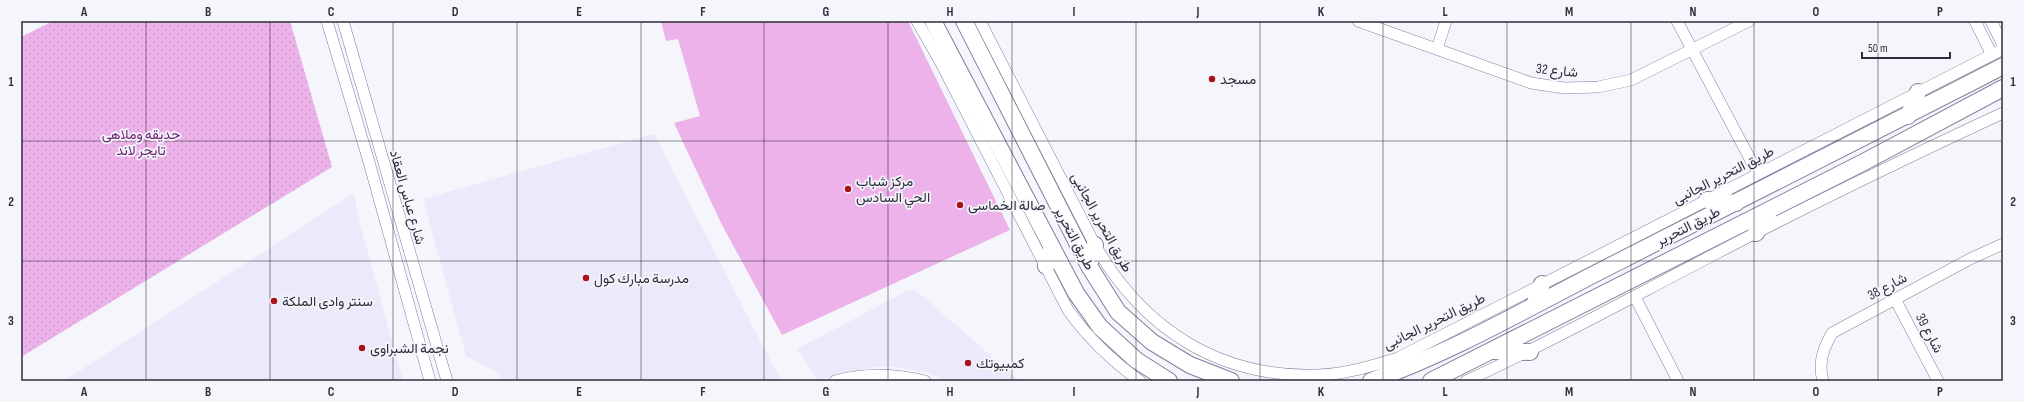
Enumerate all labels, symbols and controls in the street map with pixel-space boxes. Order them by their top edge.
text: A [80,4,88,20]
text: B [205,4,211,20]
text: C [328,4,335,20]
text: D [452,4,459,20]
text: E [576,4,582,20]
text: F [700,4,706,20]
text: G [823,4,830,20]
text: H [947,4,954,20]
text: I [1073,4,1076,20]
text: J [1196,4,1200,20]
text: K [1318,4,1325,20]
text: L [1442,4,1448,20]
text: M [1565,4,1573,20]
text: N [1690,4,1697,20]
text: O [1813,4,1820,20]
text: P [1937,4,1943,20]
scale bar [1862,34,1950,60]
text: 50 m [1868,41,1888,56]
street label: شارع 32 [1535,60,1579,83]
place label: مسجد [1220,71,1256,88]
text: 1 [8,74,14,90]
marker: مسجد [1207,74,1217,84]
text: 1 [2010,74,2016,90]
park label: حديقه وملاهى تايجر لاند [102,126,180,159]
street label: طريق التحرير الجانبى [1670,143,1777,208]
street label: شارع عباس العقاد [384,148,429,247]
street label: طريق التحرير الجانبى [1068,169,1136,275]
place label: مركز شباب الحي السادس [856,173,930,209]
marker: مركز شباب الحي السادس [843,184,853,194]
text: 2 [8,194,14,210]
text: 2 [2010,194,2016,210]
place label: صالة الخماسى [968,197,1046,214]
marker: صالة الخماسى [955,200,965,210]
street label: طريق التحرير [1051,203,1099,273]
street label: طريق التحرير [1653,203,1723,250]
street label: شارع 38 [1865,269,1911,306]
place label: مدرسة مبارك كول [594,270,689,288]
marker: مدرسة مبارك كول [581,273,591,283]
street label: طريق التحرير الجانبى [1380,289,1488,353]
place label: سنتر وادى الملكة [282,293,373,310]
marker: سنتر وادى الملكة [269,296,279,306]
street label: شارع 39 [1910,310,1947,357]
text: 3 [8,313,14,329]
text: 3 [2010,313,2016,329]
place label: نجمة الشبراوى [370,340,449,357]
marker: نجمة الشبراوى [357,343,367,353]
place label: كمبيوتك [976,355,1025,372]
marker: كمبيوتك [963,358,973,368]
text: A [80,384,88,400]
text: B [205,384,211,400]
text: C [328,384,335,400]
text: D [452,384,459,400]
text: E [576,384,582,400]
text: F [700,384,706,400]
text: G [823,384,830,400]
text: H [947,384,954,400]
text: I [1073,384,1076,400]
text: J [1196,384,1200,400]
text: K [1318,384,1325,400]
text: L [1442,384,1448,400]
text: M [1565,384,1573,400]
text: N [1690,384,1697,400]
text: O [1813,384,1820,400]
text: P [1937,384,1943,400]

